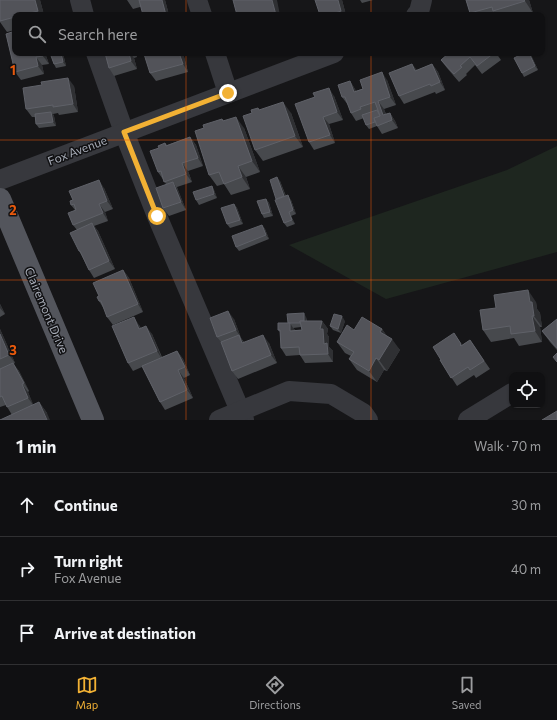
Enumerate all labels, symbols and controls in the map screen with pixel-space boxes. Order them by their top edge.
search box [12,12,545,56]
icon: search [26,23,48,45]
text: Search here [58,25,137,43]
text: 1 [10,62,16,78]
route end [219,84,237,102]
street label: Fox Avenue [45,132,109,168]
text: 2 [9,202,17,218]
route start [148,207,166,225]
street label: Clairemont Drive [23,265,71,355]
text: 3 [9,342,17,358]
map controls [509,372,545,408]
button: locate [509,372,545,408]
text: 1 min [16,436,56,457]
text: Walk · 70 m [474,438,541,454]
icon: ahead [16,494,38,516]
text: Continue [54,496,118,514]
text: 30 m [511,497,541,513]
text: Turn right [54,552,123,570]
icon: right [16,558,38,580]
text: 40 m [511,561,541,577]
text: Fox Avenue [54,570,121,586]
icon: arrive [16,622,38,644]
text: Arrive at destination [54,624,196,642]
tab: Map [76,674,98,711]
tab: Directions [249,674,301,711]
tab: Saved [452,674,481,711]

